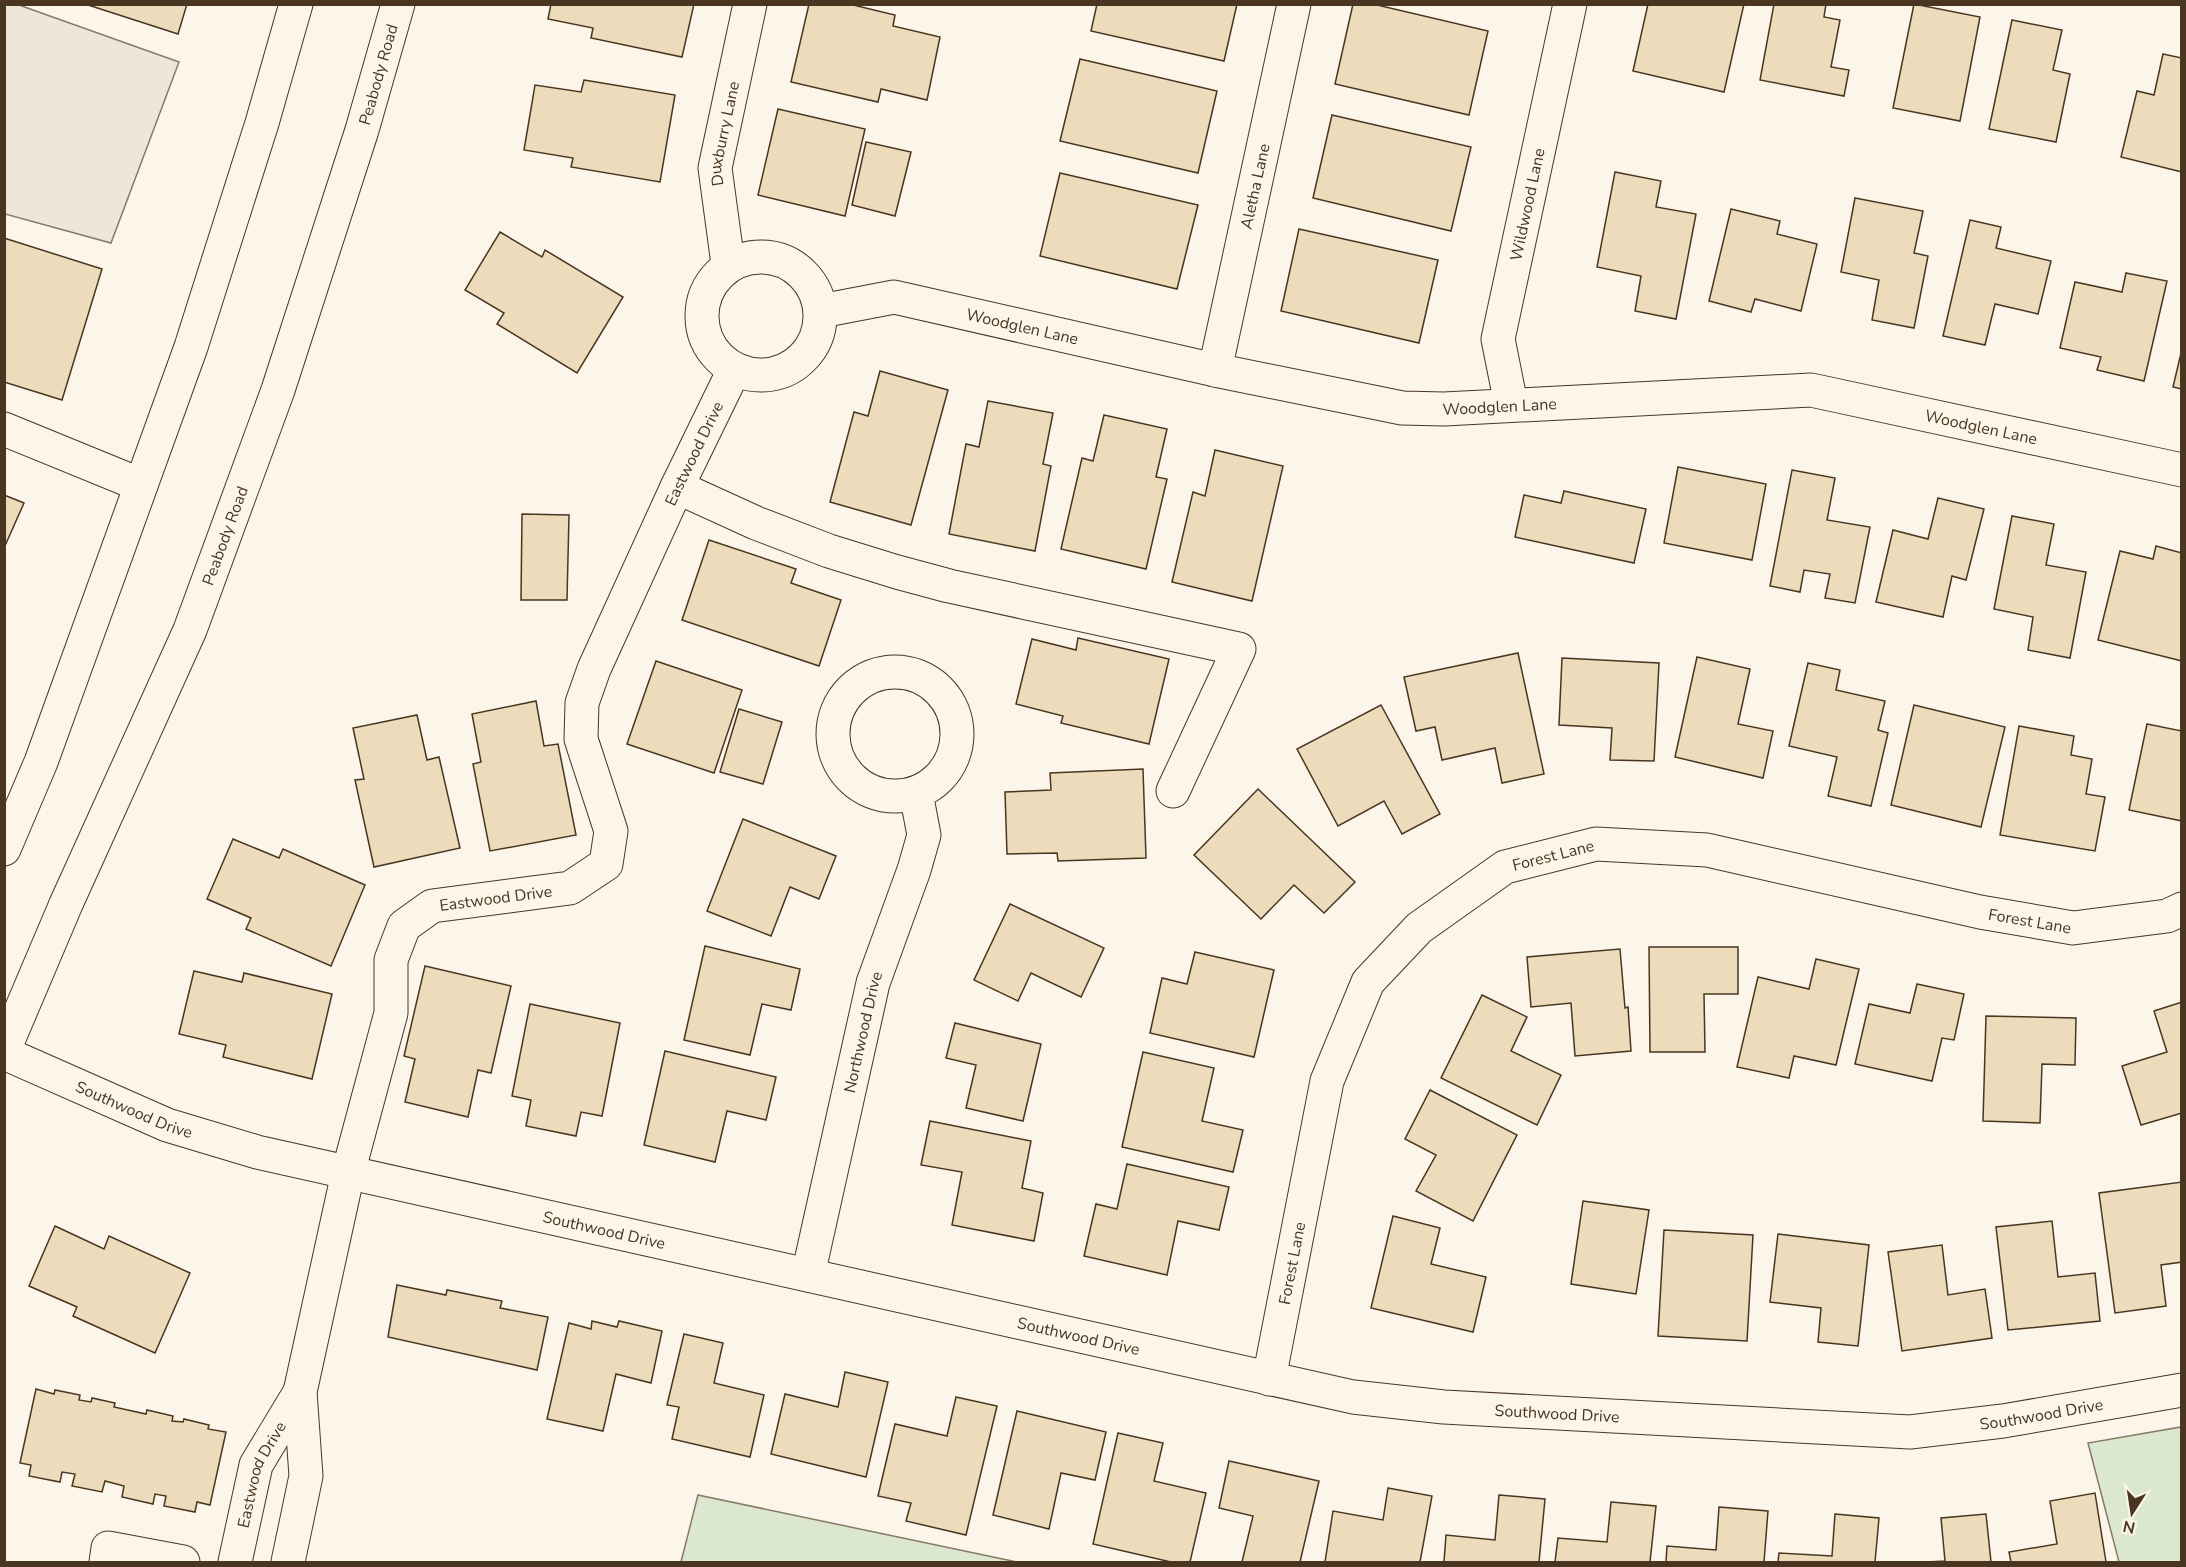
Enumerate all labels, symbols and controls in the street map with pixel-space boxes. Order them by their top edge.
street label: Peabody Road [354,22,404,128]
street label: Duxburry Lane [705,79,745,187]
street label: Aletha Lane [1236,142,1276,231]
street label: Wildwood Lane [1505,146,1551,263]
street label: Woodglen Lane [964,304,1080,351]
street label: Woodglen Lane [1442,393,1557,421]
street label: Eastwood Drive [660,398,729,509]
street label: Woodglen Lane [1923,405,2039,450]
street label: Peabody Road [197,483,254,588]
street label: Forest Lane [1510,835,1597,877]
street label: Eastwood Drive [438,880,554,917]
street label: Forest Lane [1987,904,2073,939]
street label: Northwood Drive [839,968,888,1095]
street label: Southwood Drive [72,1076,195,1144]
street label: Southwood Drive [541,1206,667,1255]
street label: Forest Lane [1274,1220,1311,1307]
street label: Southwood Drive [1015,1312,1142,1361]
street label: Southwood Drive [1978,1394,2105,1436]
street label: Southwood Drive [1494,1400,1620,1428]
street label: Eastwood Drive [233,1417,292,1530]
north arrow [2102,1483,2162,1543]
text: N [2121,1515,2137,1539]

